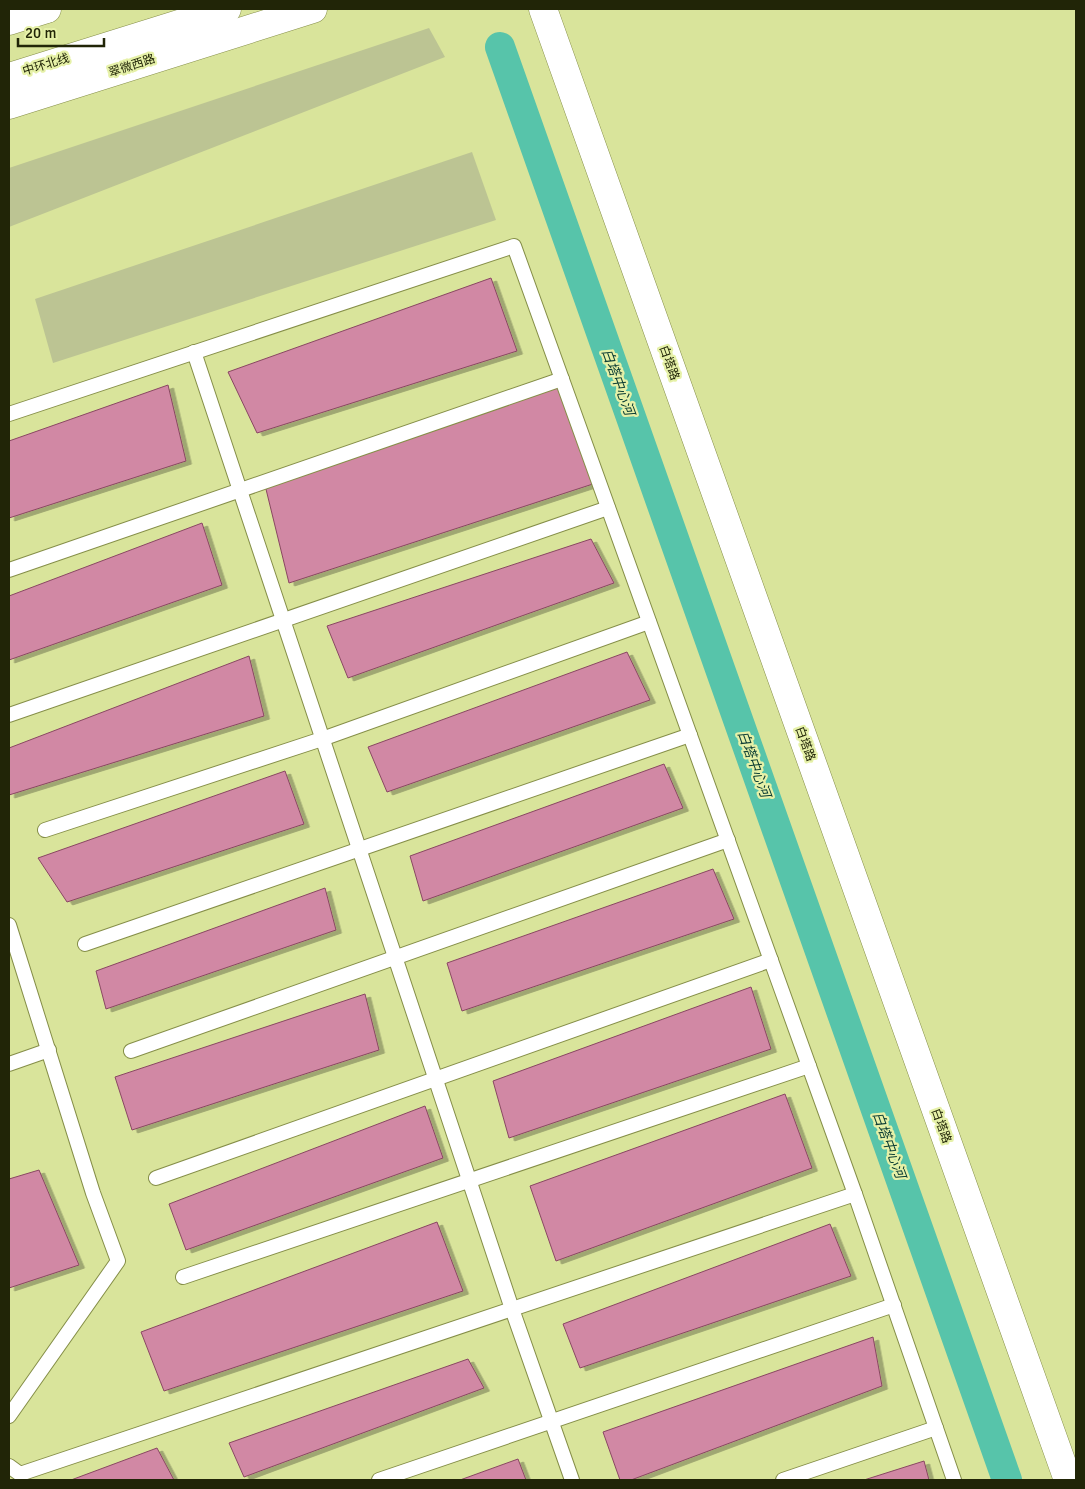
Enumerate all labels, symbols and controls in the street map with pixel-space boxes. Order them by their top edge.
scale bar [18,15,104,47]
text: 20 m [25,24,56,42]
street label: 中环北线 [21,51,71,79]
street label: 翠微西路 [107,51,157,81]
street label: 白塔路 [656,344,682,382]
water label: 白塔中心河 [598,346,639,421]
street label: 白塔路 [792,725,818,763]
water label: 白塔中心河 [734,728,775,803]
street label: 白塔路 [928,1107,954,1145]
water label: 白塔中心河 [869,1109,910,1184]

